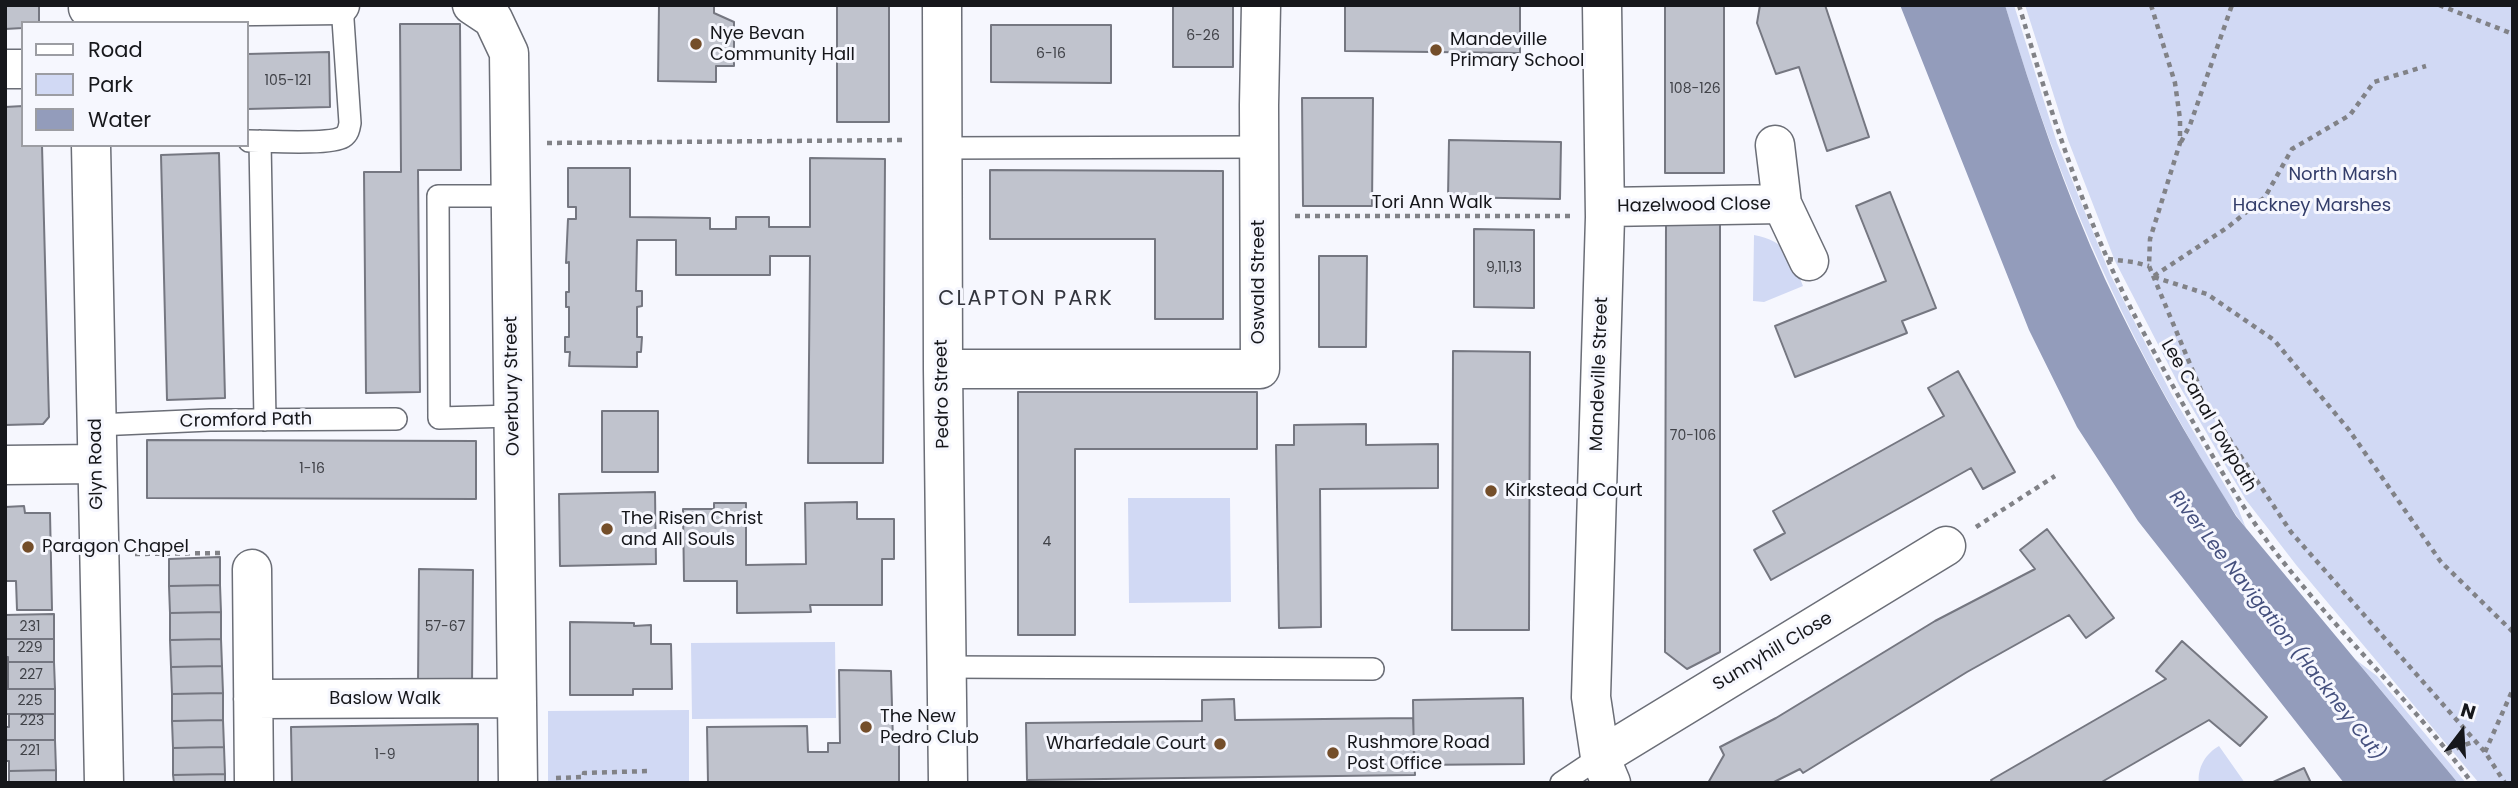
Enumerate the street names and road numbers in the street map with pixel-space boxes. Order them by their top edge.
street label: Tori Ann Walk [1372,192,1492,214]
street label: Hazelwood Close [1617,194,1771,218]
street label: Oswald Street [1248,220,1270,344]
street label: Mandeville Street [1587,296,1613,452]
street label: Overbury Street [501,316,525,456]
street label: Lee Canal Towpath [2156,336,2260,496]
street label: Pedro Street [931,339,955,449]
street label: Cromford Path [180,409,312,433]
street label: Glyn Road [85,418,109,510]
street label: Sunnyhill Close [1709,608,1837,696]
street label: Baslow Walk [329,688,441,710]

